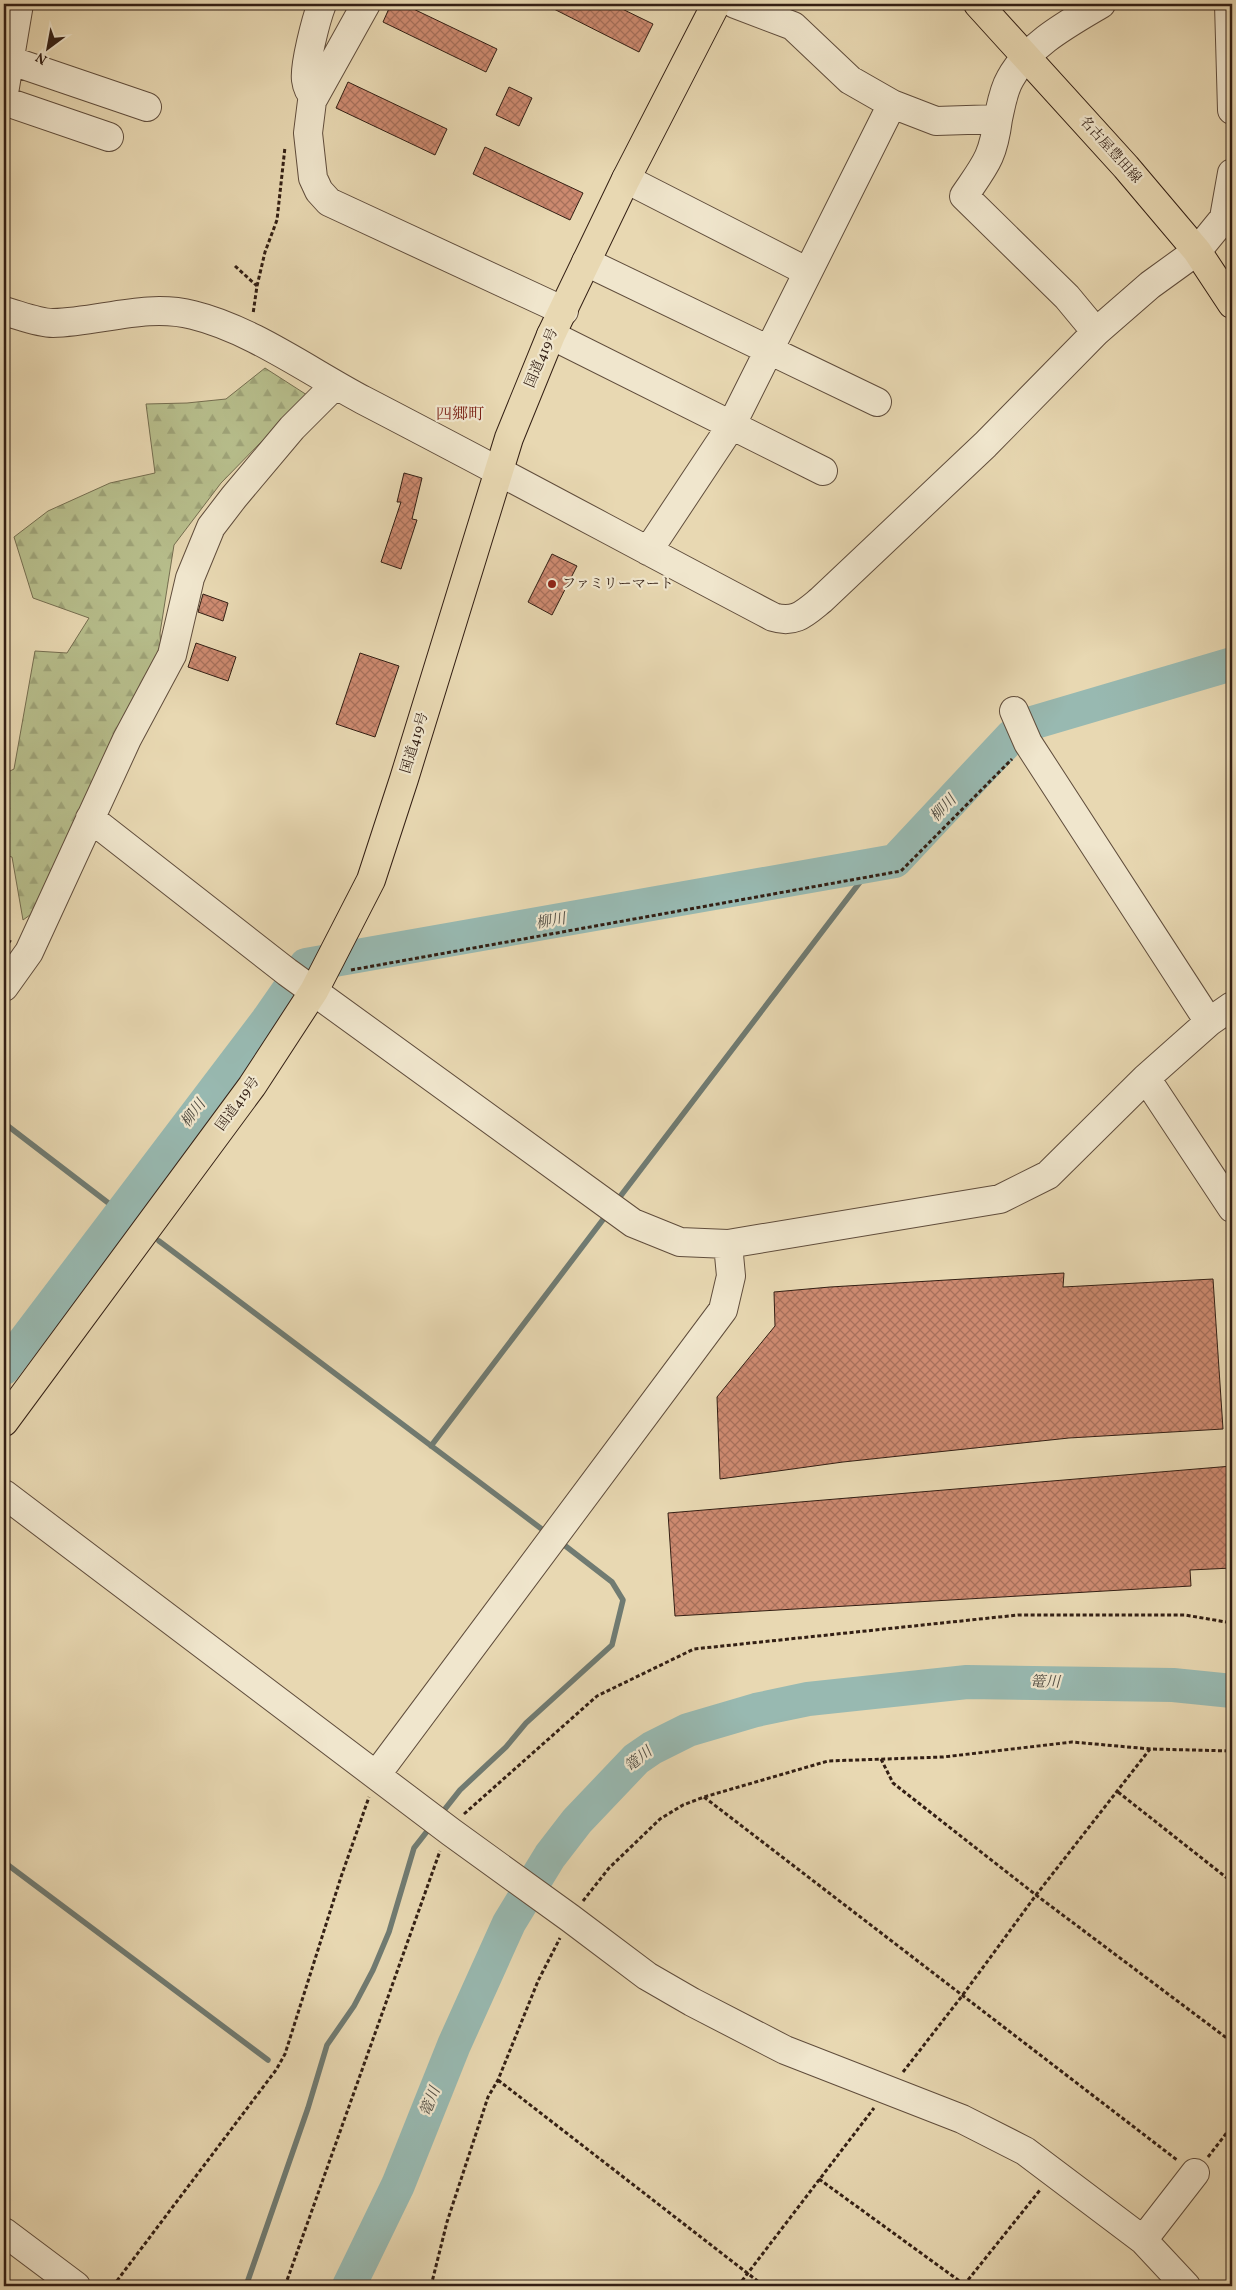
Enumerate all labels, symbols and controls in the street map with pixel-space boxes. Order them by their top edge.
north arrow [22,22,72,72]
text: N [33,47,51,69]
street label: 名古屋豊田線 [1075,112,1145,188]
street label: 国道419号 [521,325,563,391]
district label: 四郷町 [436,404,484,426]
place label: ファミリーマート [562,575,674,594]
marker: ファミリーマート [546,578,558,590]
street label: 国道419号 [397,710,433,776]
water label: 柳川 [926,789,963,827]
water label: 柳川 [534,909,570,935]
street label: 国道419号 [212,1073,264,1135]
water label: 柳川 [177,1094,213,1132]
water label: 篭川 [1030,1672,1062,1694]
water label: 篭川 [621,1741,659,1778]
water label: 篭川 [416,2082,447,2120]

